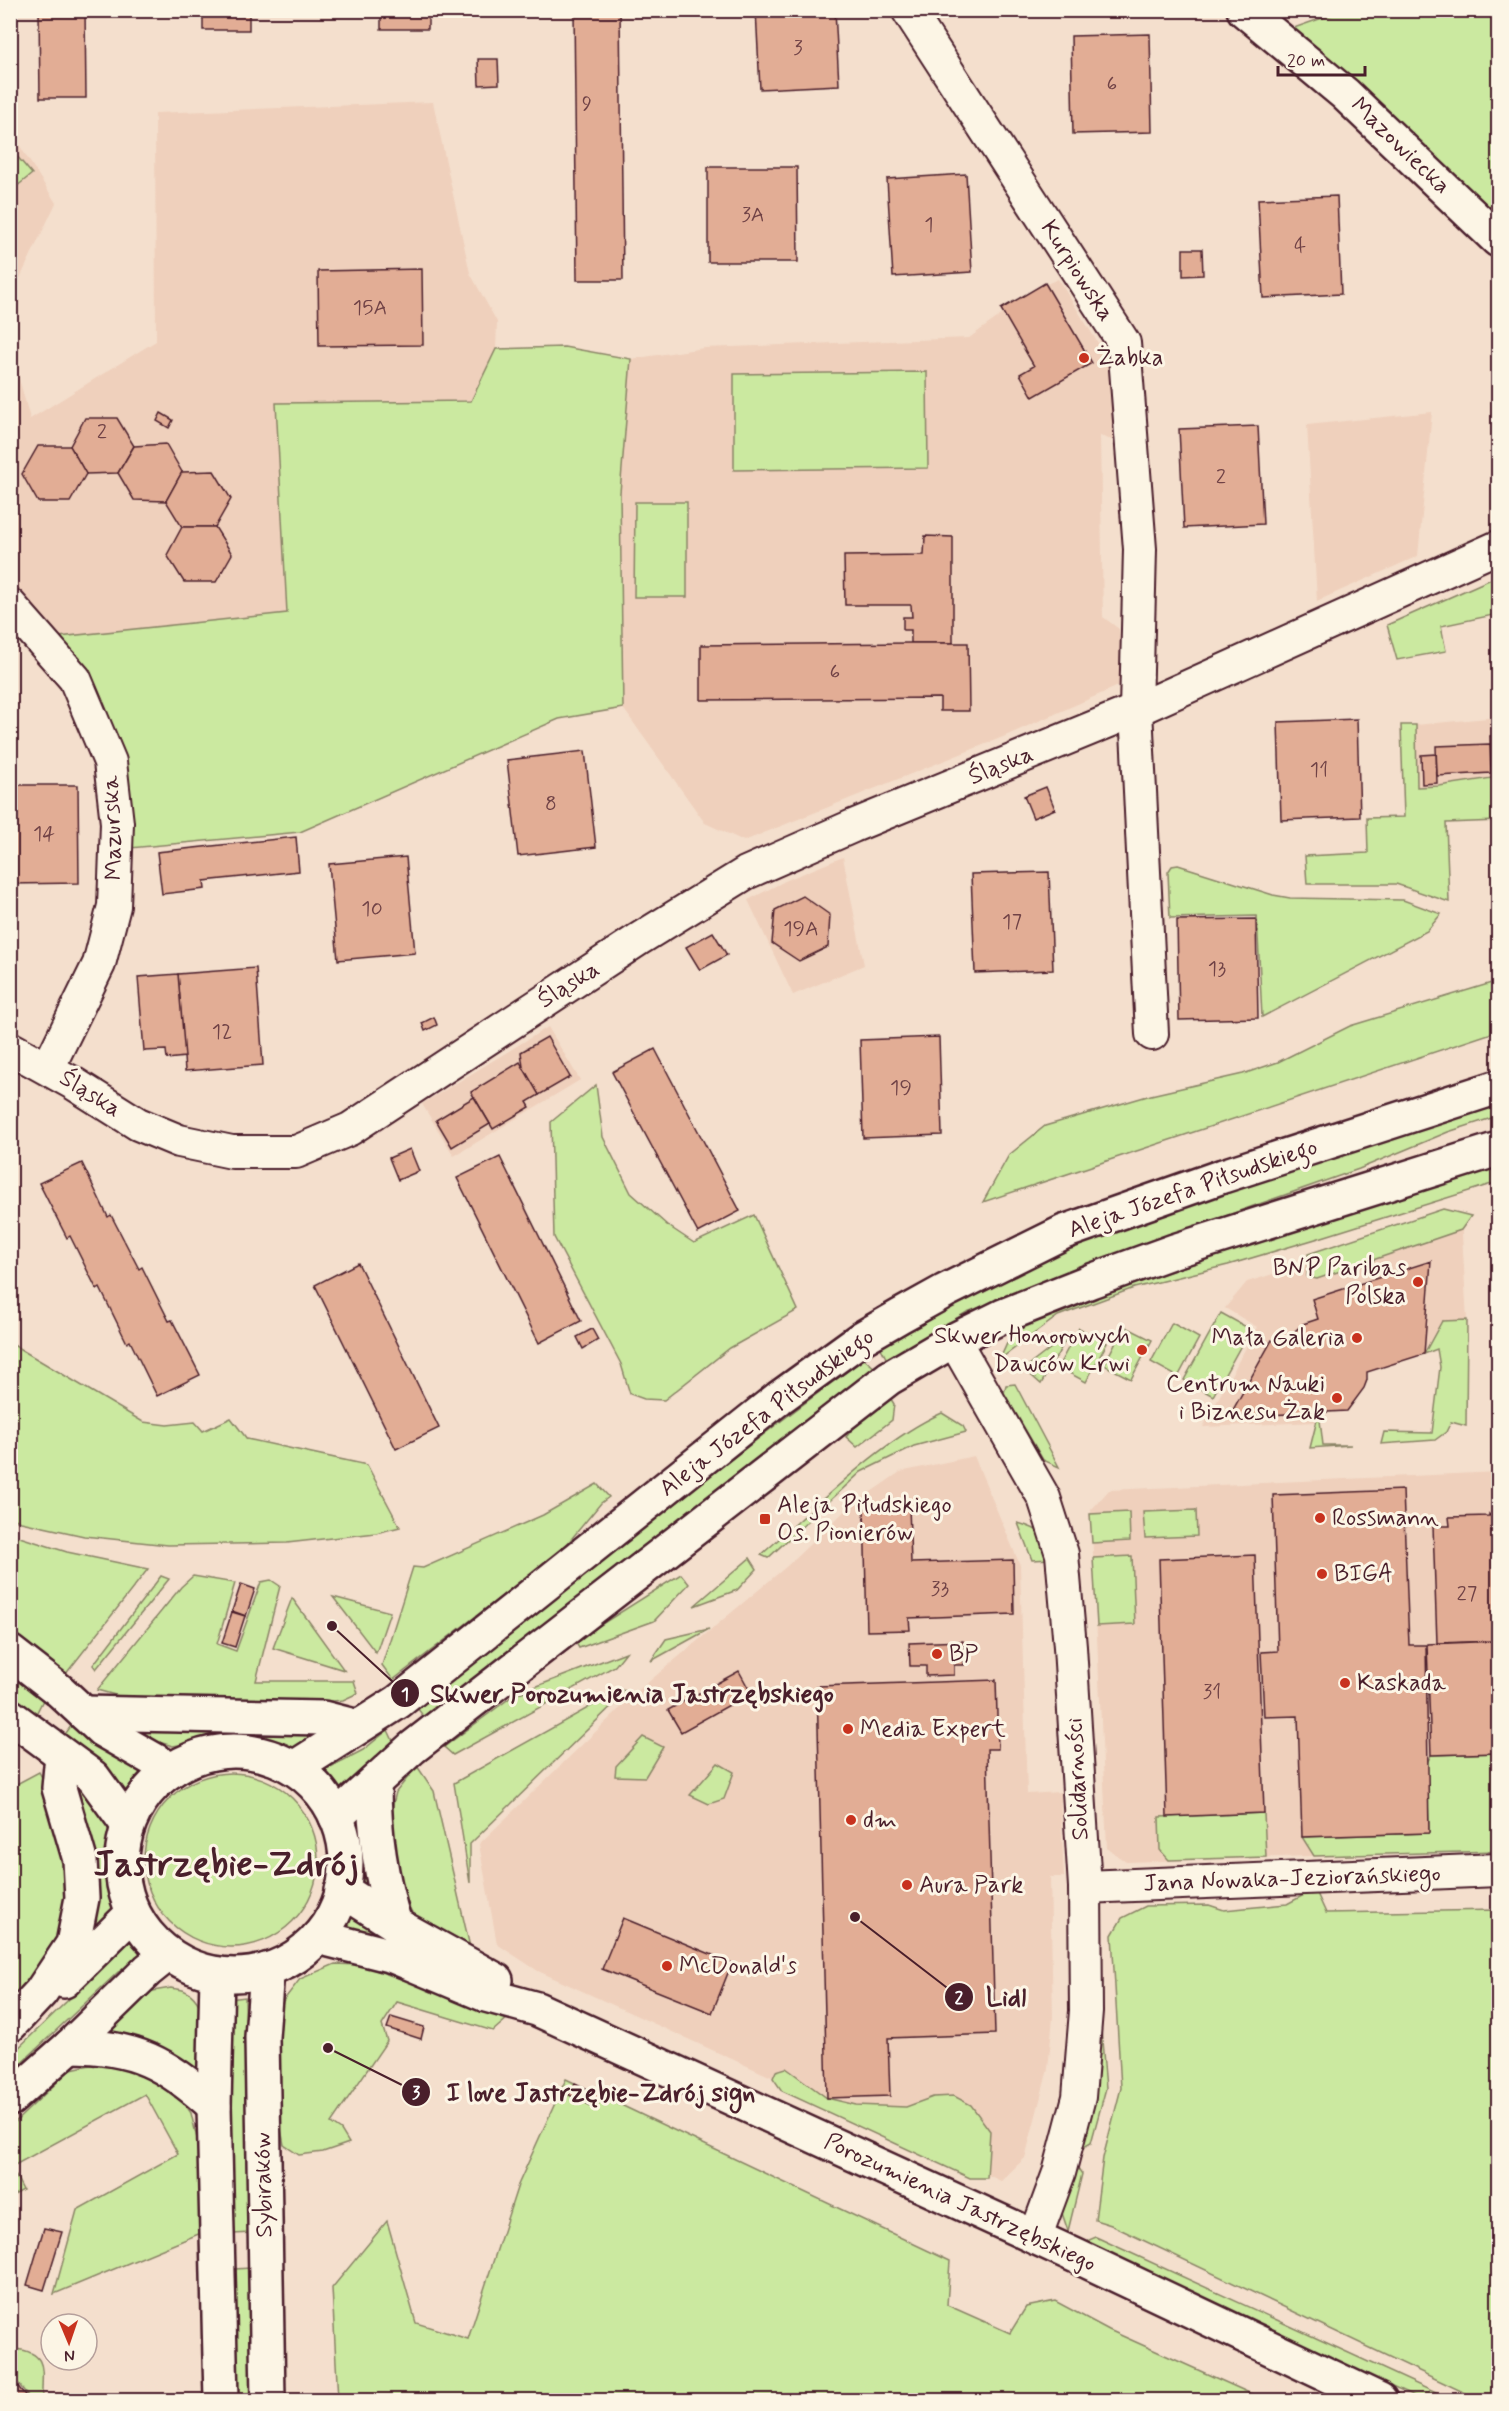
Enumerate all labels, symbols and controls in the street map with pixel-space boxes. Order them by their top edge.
house number: 3 [793,34,803,62]
scale bar [1278,39,1365,77]
text: 20 m [1287,49,1325,73]
house number: 6 [1107,70,1117,98]
house number: 9 [582,90,592,118]
street label: Mazowiecka [1343,91,1457,201]
house number: 3A [741,201,765,229]
house number: 1 [924,211,934,239]
street label: Kurpiowska [1033,215,1121,327]
house number: 4 [1294,232,1306,260]
house number: 15A [353,294,387,322]
place label: Żabka [1096,343,1164,374]
marker: Żabka [1077,351,1091,365]
house number: 2 [97,418,107,446]
house number: 2 [1216,463,1226,491]
house number: 6 [830,658,840,686]
street label: Śląska [964,738,1038,793]
house number: 11 [1310,756,1328,784]
street label: Mazurska [96,774,130,881]
house number: 8 [545,790,557,818]
house number: 14 [33,820,55,848]
house number: 10 [361,895,383,923]
house number: 17 [1002,908,1022,936]
house number: 19A [783,915,819,943]
street label: Śląska [532,953,606,1016]
house number: 13 [1208,955,1226,983]
house number: 12 [212,1018,232,1046]
street label: Śląska [53,1062,127,1125]
house number: 19 [890,1074,912,1102]
street label: Aleja Józefa Piłsudskiego [1064,1132,1323,1249]
place label: BNP Paribas Polska [1273,1253,1406,1312]
marker: BNP Paribas Polska [1411,1275,1425,1289]
place label: Skwer Honorowych Dawców Krwi [934,1321,1130,1380]
street label: Aleja Józefa Piłsudskiego [653,1322,883,1507]
place label: Mała Galeria [1212,1323,1345,1354]
marker: Mała Galeria [1350,1331,1364,1345]
marker: Skwer Honorowych Dawców Krwi [1135,1343,1149,1357]
place label: Centrum Nauki i Biznesu Żak [1166,1369,1325,1428]
marker: Centrum Nauki i Biznesu Żak [1330,1391,1344,1405]
place label: Aleja Piłudskiego Os. Pionierów [777,1490,952,1549]
place label: Rossmann [1332,1503,1439,1534]
marker: Rossmann [1313,1511,1327,1525]
marker: Aleja Piłudskiego Os. Pionierów [758,1512,772,1526]
place label: BIGA [1334,1559,1393,1590]
marker: BIGA [1315,1567,1329,1581]
house number: 33 [931,1575,949,1603]
house number: 27 [1457,1580,1477,1608]
place label: BP [949,1639,978,1670]
marker: BP [930,1647,944,1661]
place label: Kaskada [1357,1668,1447,1699]
callout: Skwer Porozumienia Jastrzębskiego [390,1671,843,1715]
marker: Kaskada [1338,1676,1352,1690]
text: Skwer Porozumienia Jastrzębskiego [430,1678,834,1713]
house number: 31 [1203,1678,1221,1706]
text: 1 [401,1683,409,1707]
place label: Media Expert [860,1714,1006,1745]
street label: Solidarności [1059,1717,1097,1841]
marker: Media Expert [841,1722,855,1736]
place label: dm [863,1805,897,1836]
marker: dm [844,1813,858,1827]
district label: Jastrzębie-Zdrój [94,1842,358,1889]
street label: Jana Nowaka-Jeziorańskiego [1143,1858,1441,1902]
place label: Aura Park [919,1870,1023,1901]
marker: Aura Park [900,1878,914,1892]
place label: McDonald's [679,1951,797,1982]
marker: McDonald's [660,1959,674,1973]
callout: Lidl [944,1975,1038,2019]
text: Lidl [986,1982,1026,2016]
text: 2 [955,1986,964,2010]
callout: I love Jastrzębie-Zdrój sign [401,2070,772,2114]
text: I love Jastrzębie-Zdrój sign [447,2077,755,2114]
text: 3 [412,2081,421,2105]
street label: Porozumienia Jastrzębskiego [819,2126,1101,2280]
street label: Sybiraków [248,2132,280,2238]
north arrow [39,2312,99,2372]
text: N [64,2345,75,2366]

